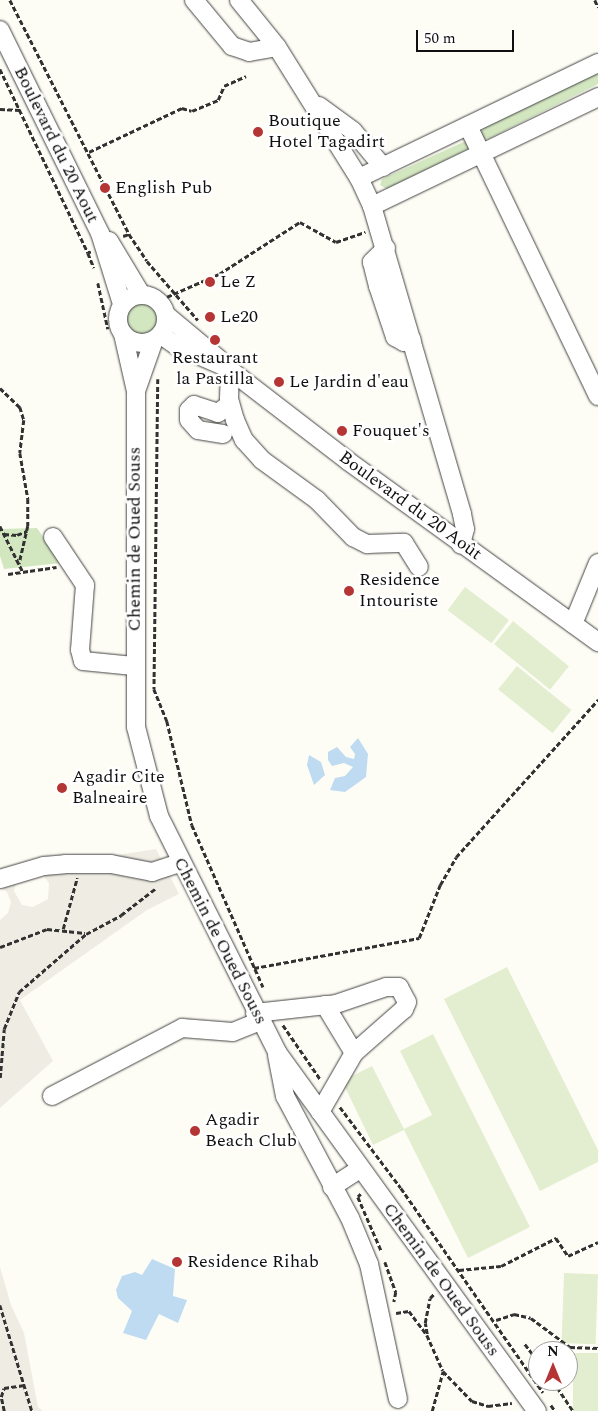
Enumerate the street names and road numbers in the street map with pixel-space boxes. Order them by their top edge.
street label: Boulevard du 20 Aout [9,63,103,227]
street label: Chemin de Oued Souss [124,447,146,631]
street label: Boulevard du 20 Août [334,447,486,565]
street label: Chemin de Oued Souss [168,854,272,1028]
street label: Chemin de Oued Souss [378,1199,504,1361]

